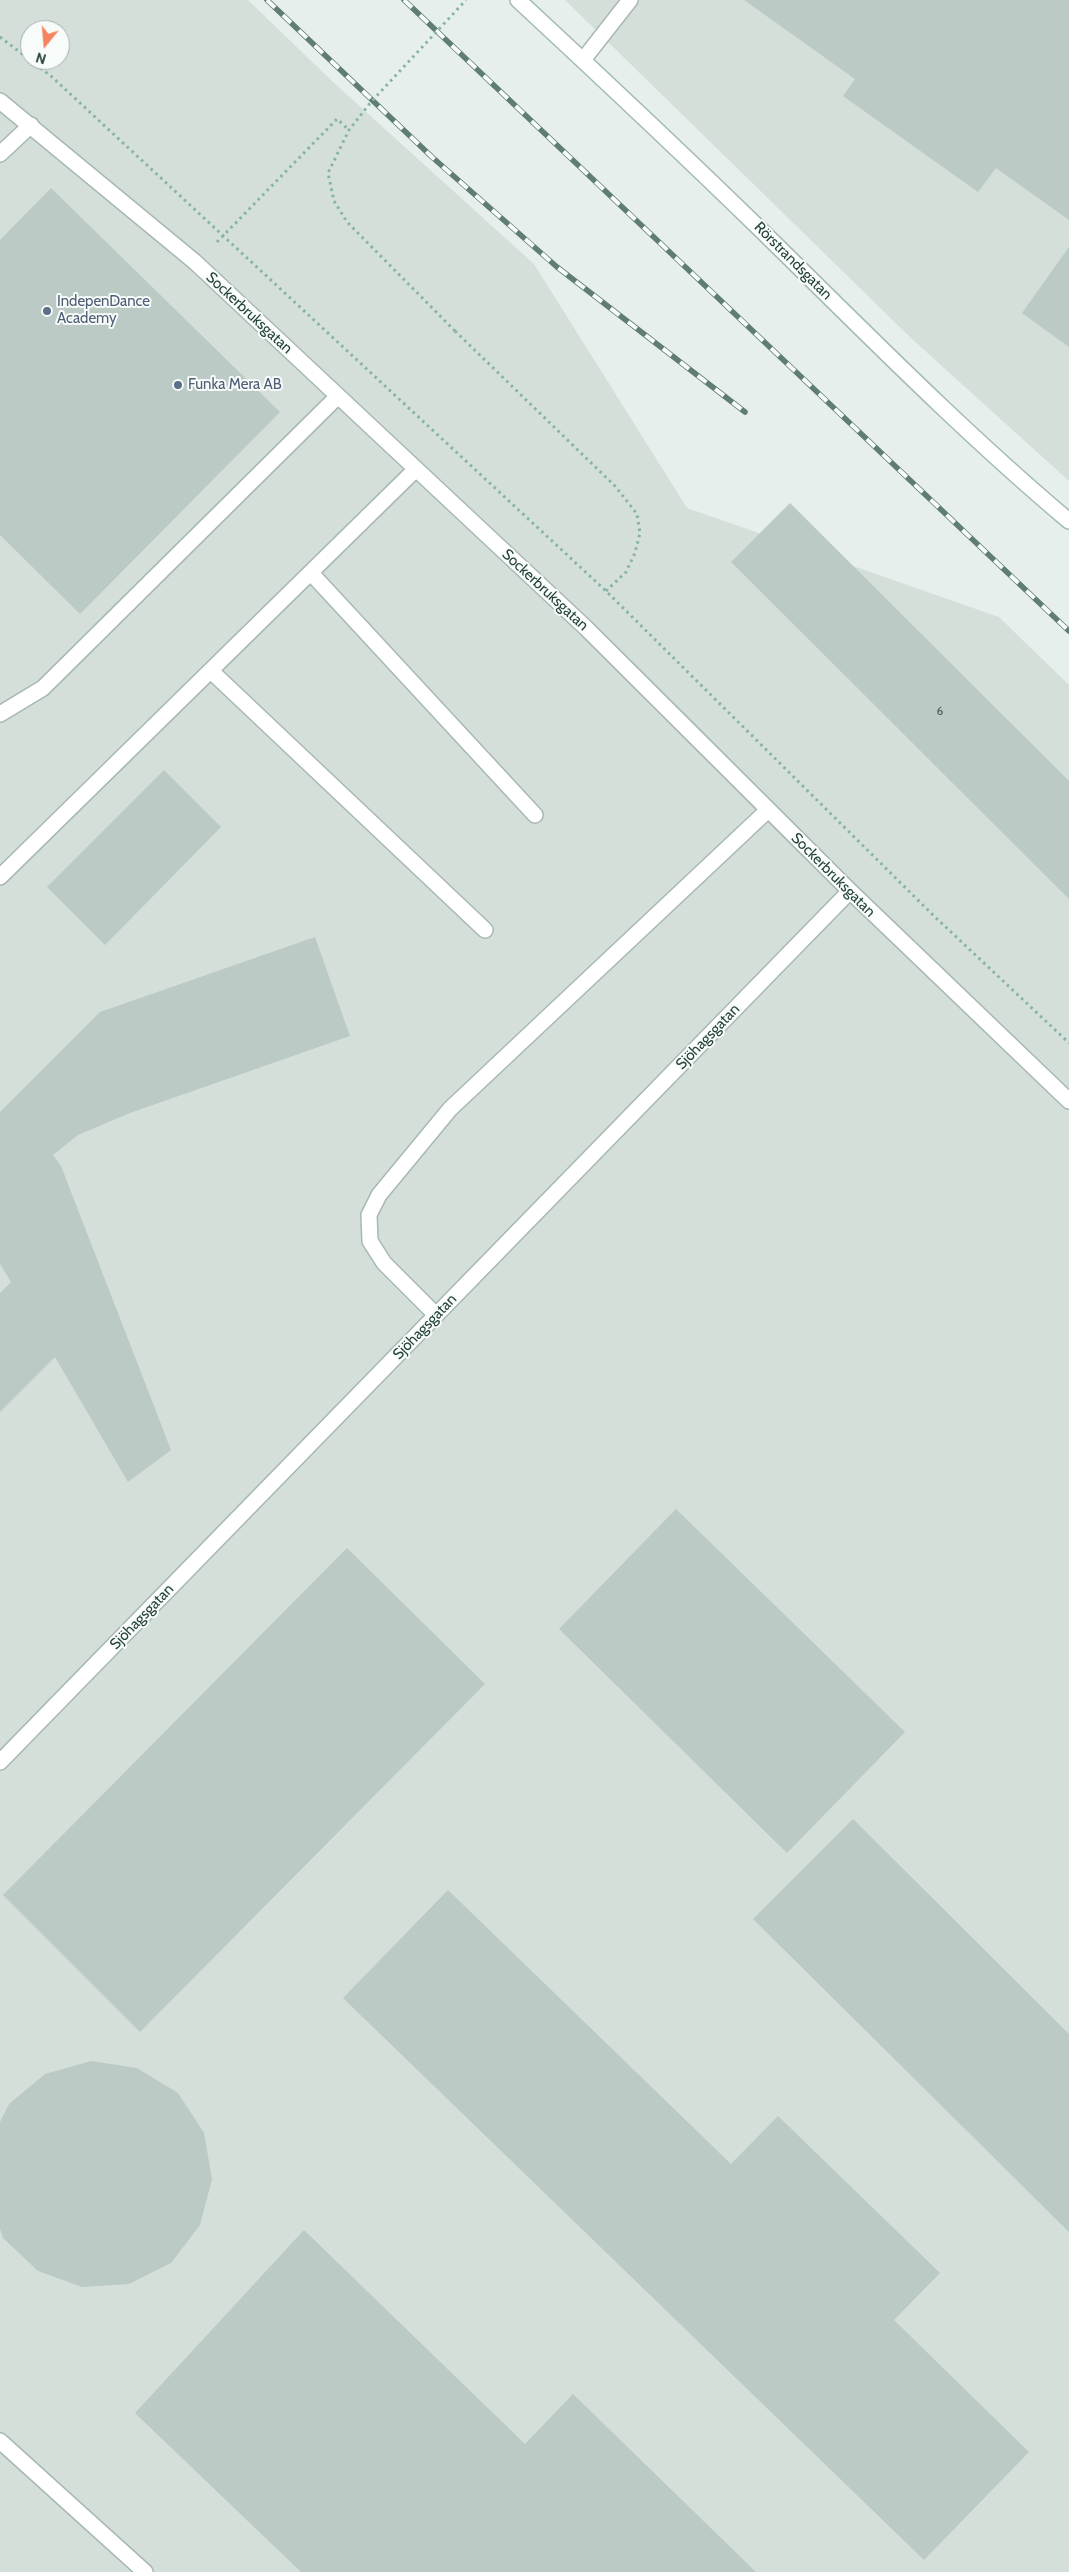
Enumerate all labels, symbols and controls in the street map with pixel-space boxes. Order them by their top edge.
north arrow [20,20,70,70]
text: N [34,48,48,68]
street label: Rörstrandsgatan [750,218,836,304]
street label: Sockerbruksgatan [202,268,296,358]
place label: IndepenDance Academy [57,293,150,328]
marker: IndepenDance Academy [41,305,53,317]
place label: Funka Mera AB [188,376,282,394]
marker: Funka Mera AB [172,379,184,391]
street label: Sockerbruksgatan [498,545,592,635]
house number: 6 [937,704,943,718]
street label: Sockerbruksgatan [787,829,879,921]
street label: Sjöhagsgatan [672,1000,744,1074]
street label: Sjöhagsgatan [389,1290,461,1364]
street label: Sjöhagsgatan [106,1580,178,1654]

